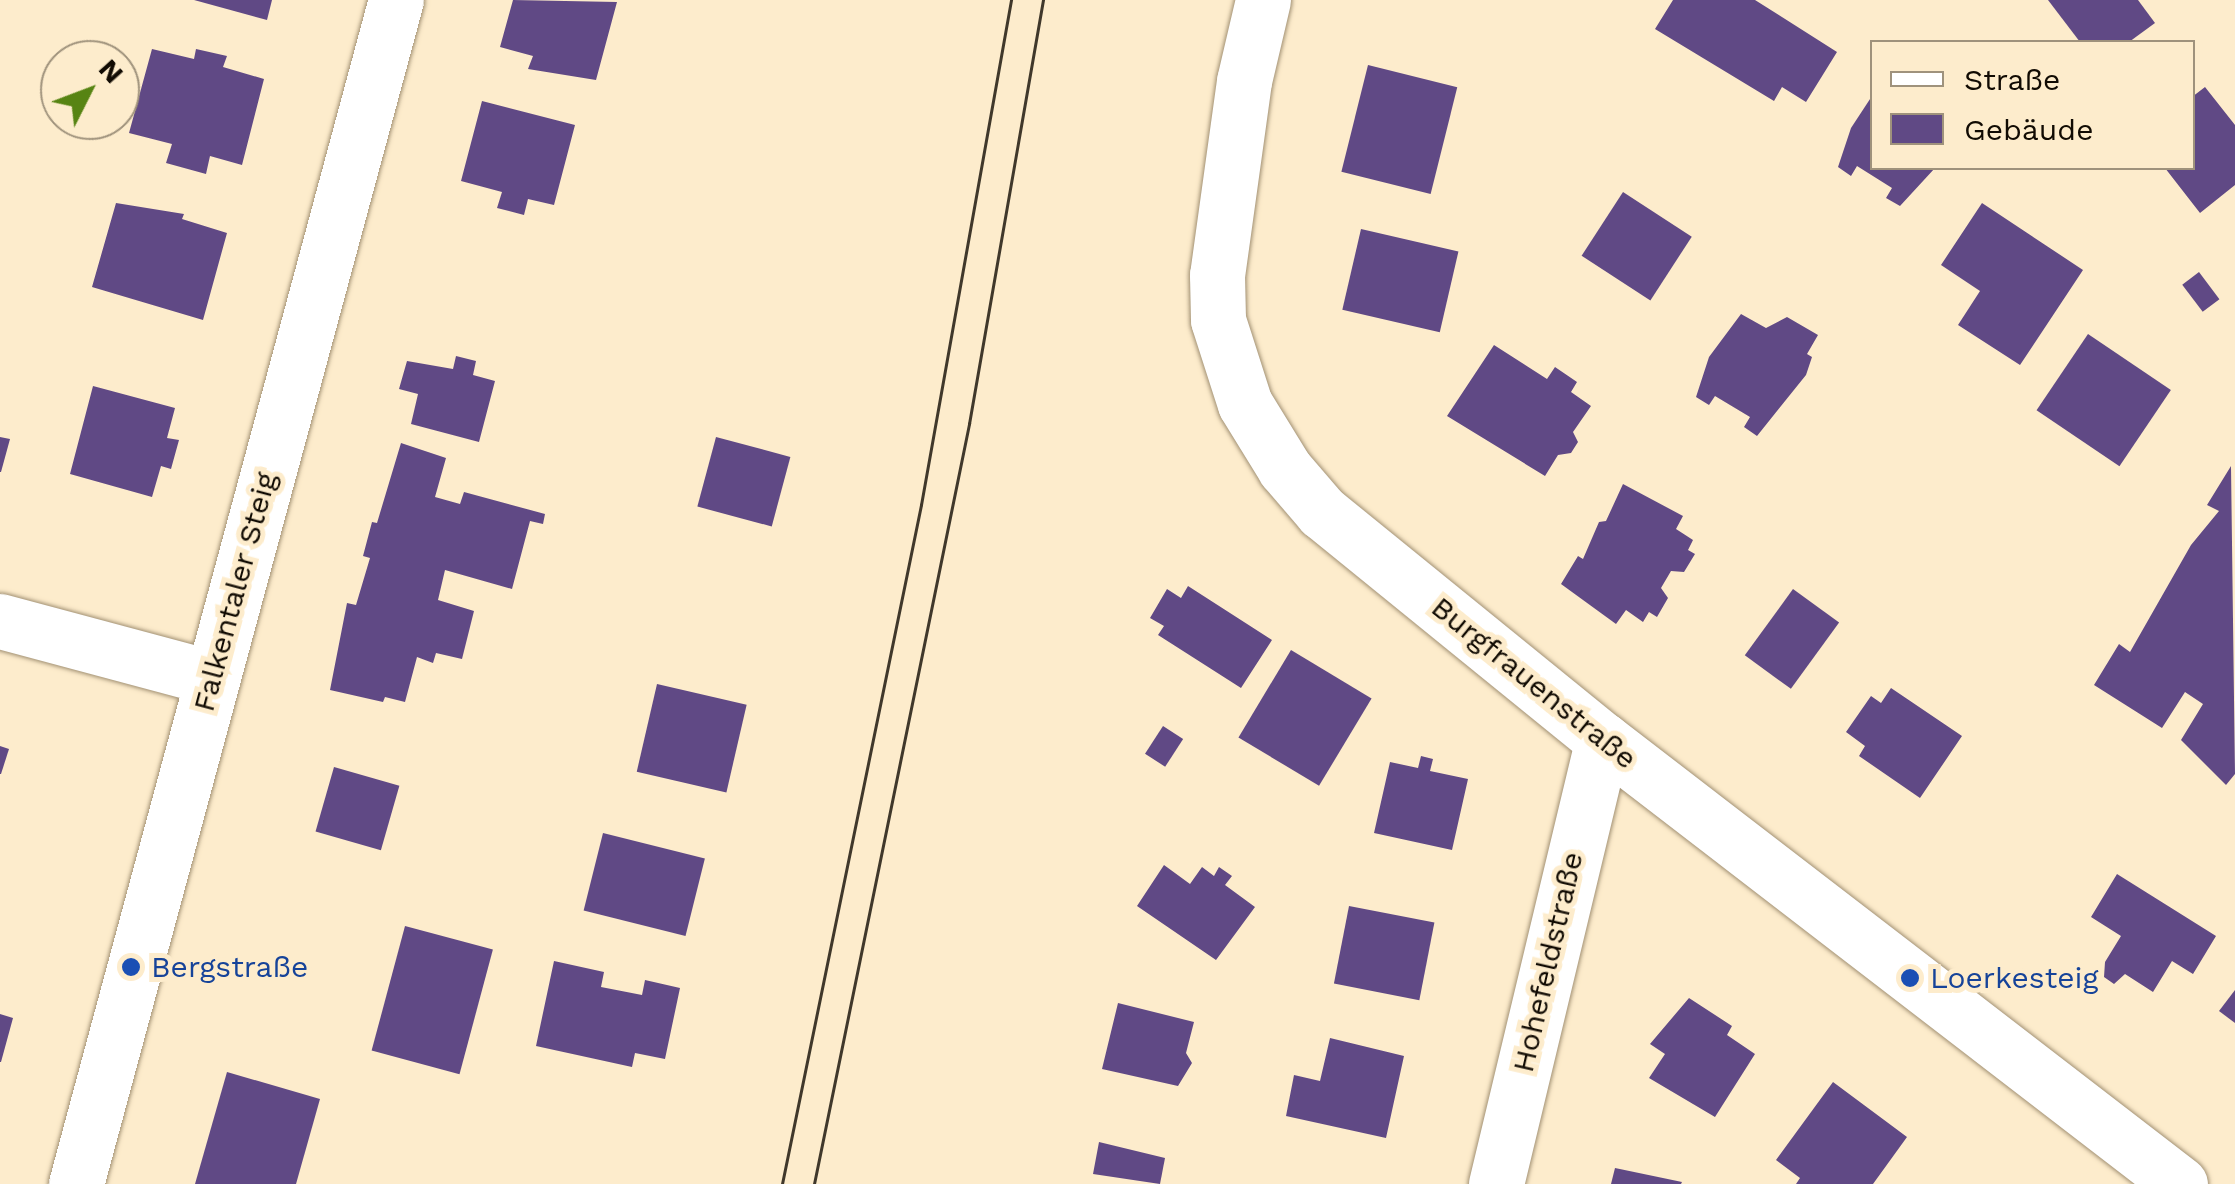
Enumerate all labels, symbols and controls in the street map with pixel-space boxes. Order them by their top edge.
north arrow [40,40,140,140]
legend [1870,40,2195,170]
text: N [92,52,130,90]
text: Straße [1964,62,2060,97]
text: Gebäude [1964,112,2093,147]
street label: Falkentaler Steig [186,468,284,716]
street label: Burgfrauenstraße [1424,589,1644,777]
street label: Hohefeldstraße [1505,848,1591,1076]
place label: Bergstraße [151,949,308,985]
marker: Bergstraße [120,956,142,978]
place label: Loerkesteig [1930,960,2098,996]
marker: Loerkesteig [1899,967,1921,989]

